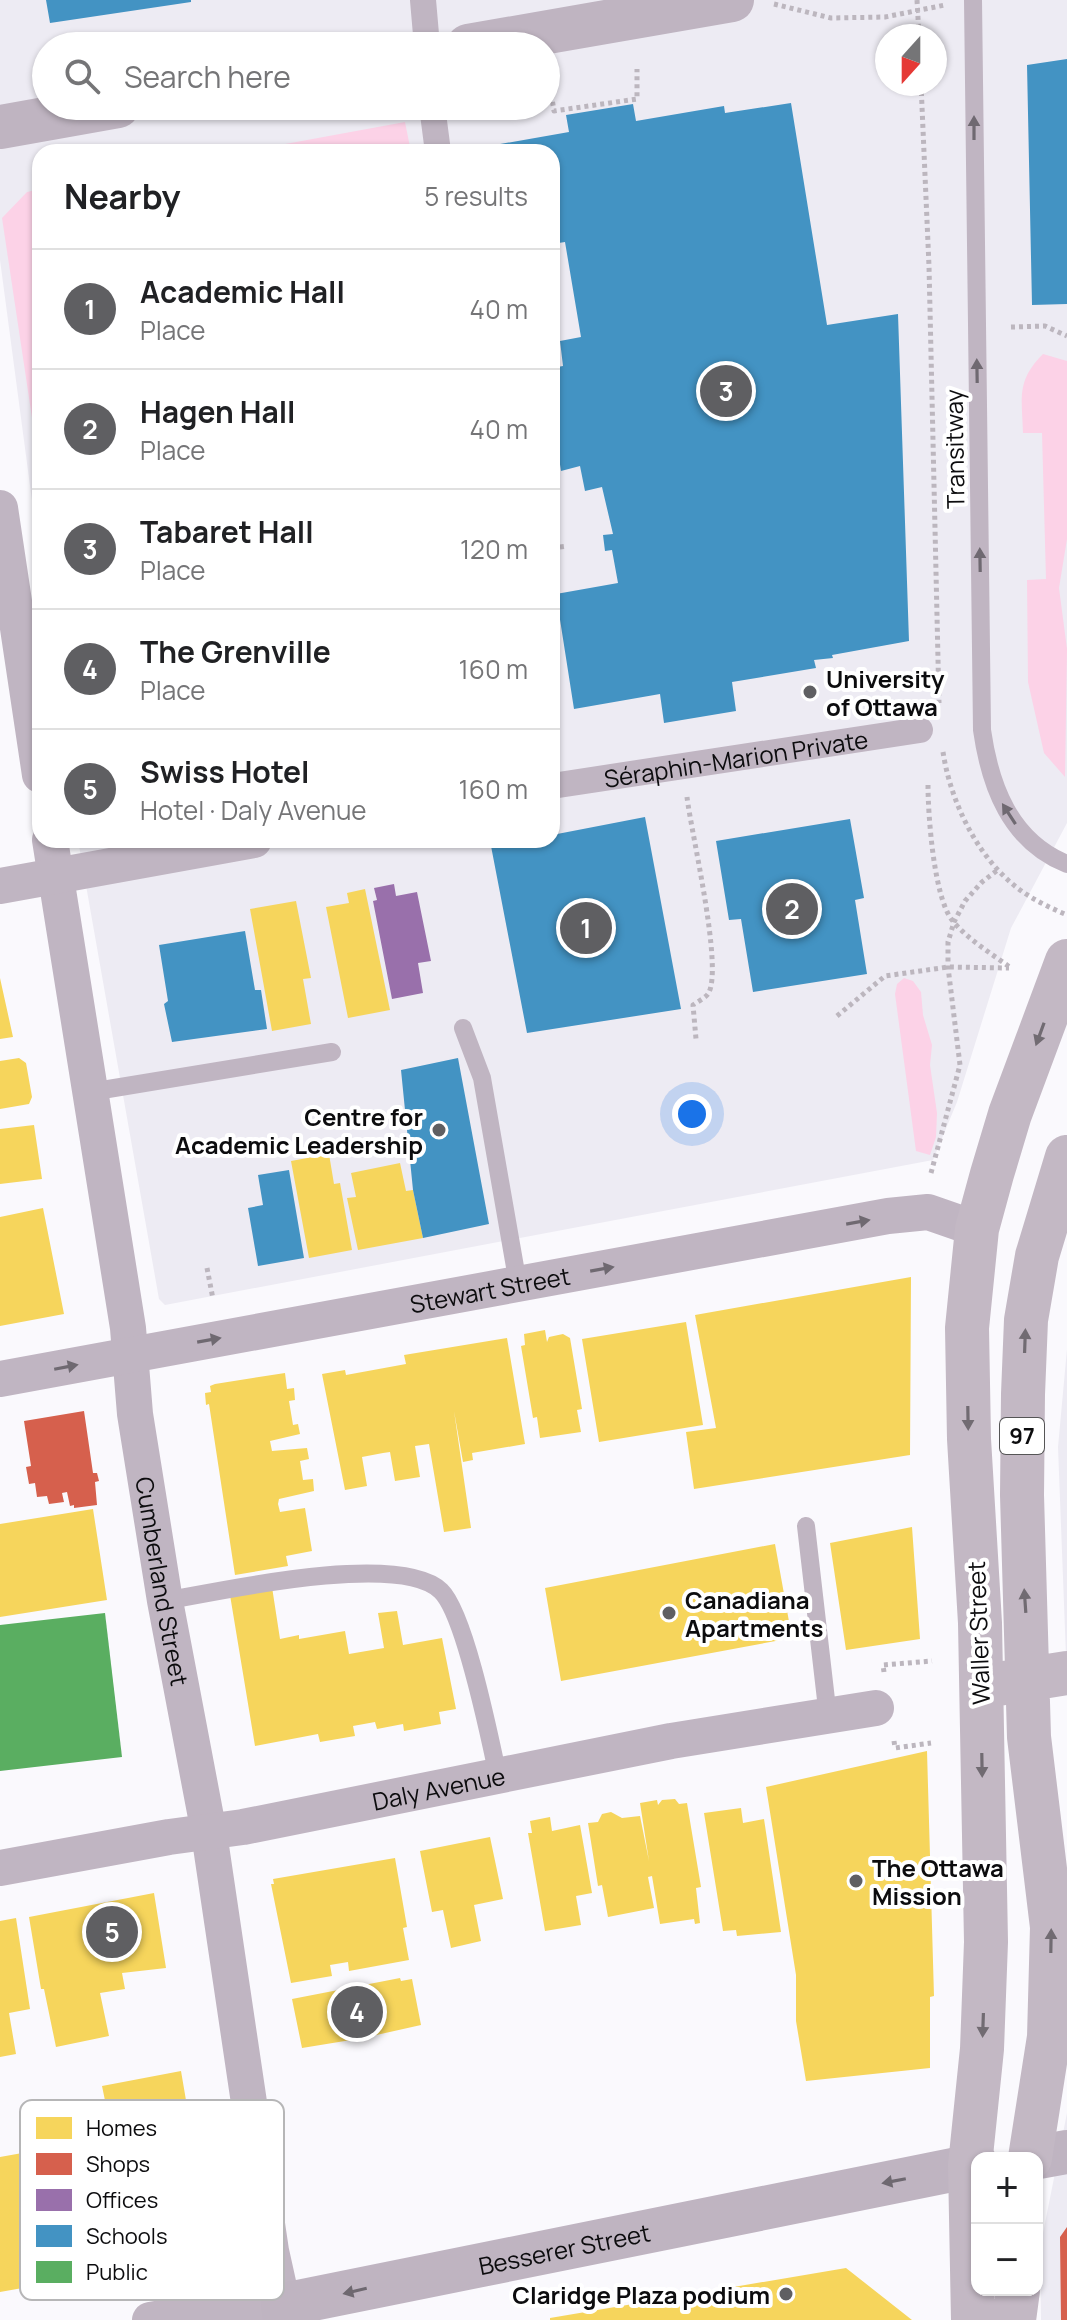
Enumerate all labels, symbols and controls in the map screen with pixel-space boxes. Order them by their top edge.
north arrow [875,24,947,96]
search box [32,32,560,120]
icon: search [60,54,104,98]
text: Search here [124,56,291,97]
one-way arrow [968,115,980,140]
text: Nearby [64,173,180,219]
text: 5 results [424,178,528,214]
text: Academic Hall [140,271,345,312]
text: 1 [84,291,96,327]
text: 40 m [470,291,528,327]
text: Place [140,312,205,348]
one-way arrow [971,358,983,383]
pin: 3 [700,361,752,421]
street label: Transitway [936,389,972,509]
text: Hagen Hall [140,391,296,432]
text: 2 [82,411,98,447]
text: 40 m [470,411,528,447]
text: Place [140,432,205,468]
text: Tabaret Hall [140,511,314,552]
text: 3 [82,531,98,567]
text: 120 m [460,531,528,567]
one-way arrow [974,547,986,572]
text: Place [140,552,205,588]
text: The Grenville [140,631,331,672]
text: 4 [82,651,98,687]
text: 160 m [459,651,528,687]
place label: University of Ottawa [826,662,945,723]
text: Place [140,672,205,708]
marker: University of Ottawa [801,683,819,701]
street label: Séraphin-Marion Private [602,722,870,794]
text: Swiss Hotel [140,751,310,792]
text: 5 [82,771,98,807]
text: 160 m [459,771,528,807]
text: Hotel · Daly Avenue [140,792,367,828]
one-way arrow [1002,804,1017,825]
pin: 2 [766,879,818,939]
pin: 1 [560,898,612,958]
one-way arrow [1033,1022,1045,1046]
your location [672,1094,712,1134]
place label: Centre for Academic Leadership [175,1100,423,1161]
marker: Centre for Academic Leadership [430,1121,448,1139]
one-way arrow [846,1215,871,1227]
street label: Stewart Street [407,1258,573,1320]
one-way arrow [590,1262,615,1274]
one-way arrow [1019,1328,1032,1353]
one-way arrow [196,1334,221,1346]
one-way arrow [54,1360,79,1372]
one-way arrow [962,1406,975,1431]
road number: 97 [1000,1418,1044,1454]
street label: Cumberland Street [129,1474,197,1688]
street label: Waller Street [959,1561,997,1705]
place label: Canadiana Apartments [685,1583,824,1644]
one-way arrow [1018,1588,1031,1613]
marker: Canadiana Apartments [660,1604,678,1622]
one-way arrow [975,1753,988,1778]
street label: Daly Avenue [369,1758,508,1817]
place label: The Ottawa Mission [872,1851,1004,1912]
marker: The Ottawa Mission [847,1872,865,1890]
pin: 5 [86,1902,138,1962]
one-way arrow [1045,1928,1058,1953]
pin: 4 [331,1982,383,2042]
one-way arrow [976,2013,989,2038]
legend [20,2100,284,2300]
text: Homes [86,2113,157,2143]
text: Shops [86,2149,150,2179]
map controls [971,2152,1043,2296]
button: + [971,2152,1043,2224]
one-way arrow [881,2175,906,2187]
text: Offices [86,2185,158,2215]
street label: Besserer Street [475,2215,653,2282]
text: Schools [86,2221,168,2251]
button: − [971,2224,1043,2296]
text: Public [86,2257,148,2287]
place label: Claridge Plaza podium [512,2278,770,2311]
one-way arrow [342,2285,367,2298]
marker: Claridge Plaza podium [777,2285,795,2303]

